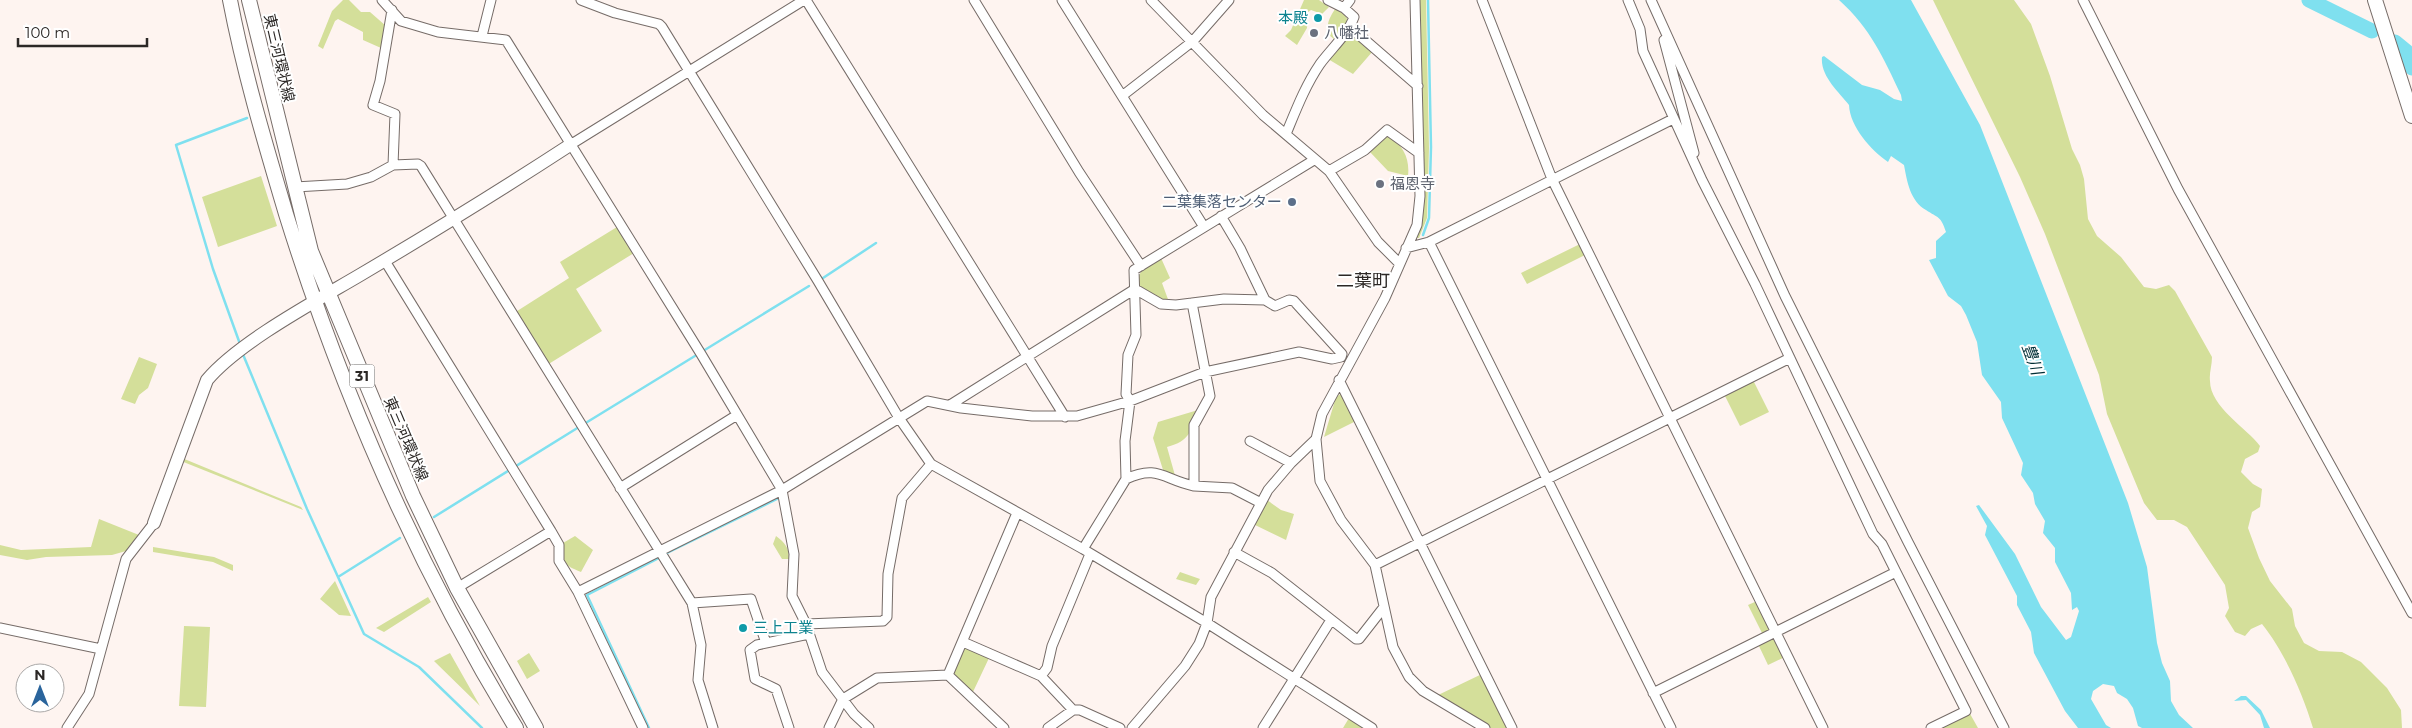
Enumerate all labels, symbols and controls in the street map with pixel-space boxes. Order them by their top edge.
place label: 本殿 [1278,8,1308,27]
street label: 東三河環状線 [260,12,299,104]
marker: 本殿 [1312,12,1324,24]
scale bar [18,15,146,47]
text: 100 m [25,23,70,42]
place label: 八幡社 [1324,23,1369,42]
marker: 八幡社 [1308,27,1320,39]
place label: 福恩寺 [1390,174,1435,193]
marker: 福恩寺 [1374,178,1386,190]
place label: 二葉集落センター [1162,192,1282,211]
marker: 二葉集落センター [1286,196,1298,208]
district label: 二葉町 [1336,270,1390,292]
water label: 豊川 [2018,341,2048,379]
road number: 31 [350,364,374,388]
street label: 東三河環状線 [380,394,433,484]
place label: 三上工業 [753,618,813,637]
marker: 三上工業 [737,622,749,634]
north arrow [15,663,65,713]
text: N [34,666,46,684]

